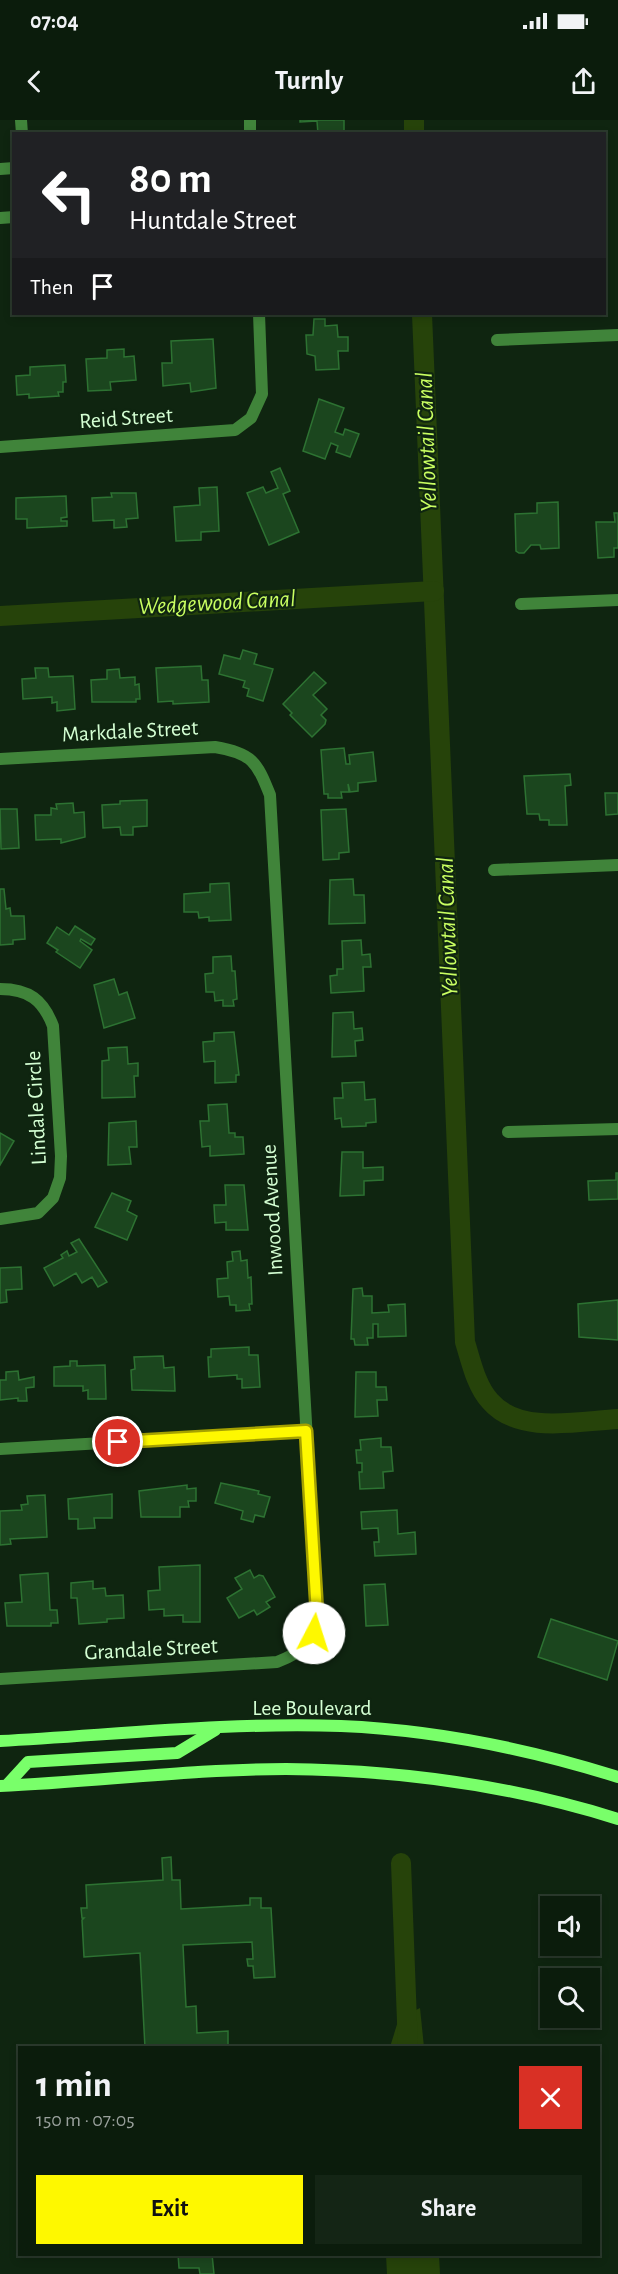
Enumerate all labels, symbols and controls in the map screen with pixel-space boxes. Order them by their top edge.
text: 07:04 [30,10,79,32]
icon: back [18,65,51,98]
icon: share [567,65,600,98]
text: Turnly [275,67,343,94]
icon: left [30,156,108,234]
text: 80 m [129,158,212,200]
text: Huntdale Street [129,207,296,234]
icon: arrive [86,270,119,303]
text: Then [30,276,74,298]
water label: Yellowtail Canal [413,372,441,512]
street label: Reid Street [78,404,174,432]
water label: Wedgewood Canal [137,587,297,619]
street label: Markdale Street [61,716,199,746]
water label: Yellowtail Canal [434,857,462,997]
street label: Lindale Circle [22,1050,50,1166]
street label: Inwood Avenue [258,1144,286,1276]
pin [92,1416,143,1467]
icon: arrive [101,1425,134,1458]
position arrow [282,1601,346,1665]
street label: Grandale Street [84,1635,218,1663]
street label: Lee Boulevard [252,1697,372,1719]
map controls [540,1896,600,2028]
button: sound [540,1896,600,1956]
button: search [540,1968,600,2028]
button: close [519,2066,582,2129]
text: 1 min [36,2067,112,2103]
text: 150 m · 07:05 [36,2110,135,2130]
button: Exit [36,2175,303,2244]
button: Share [315,2175,582,2244]

